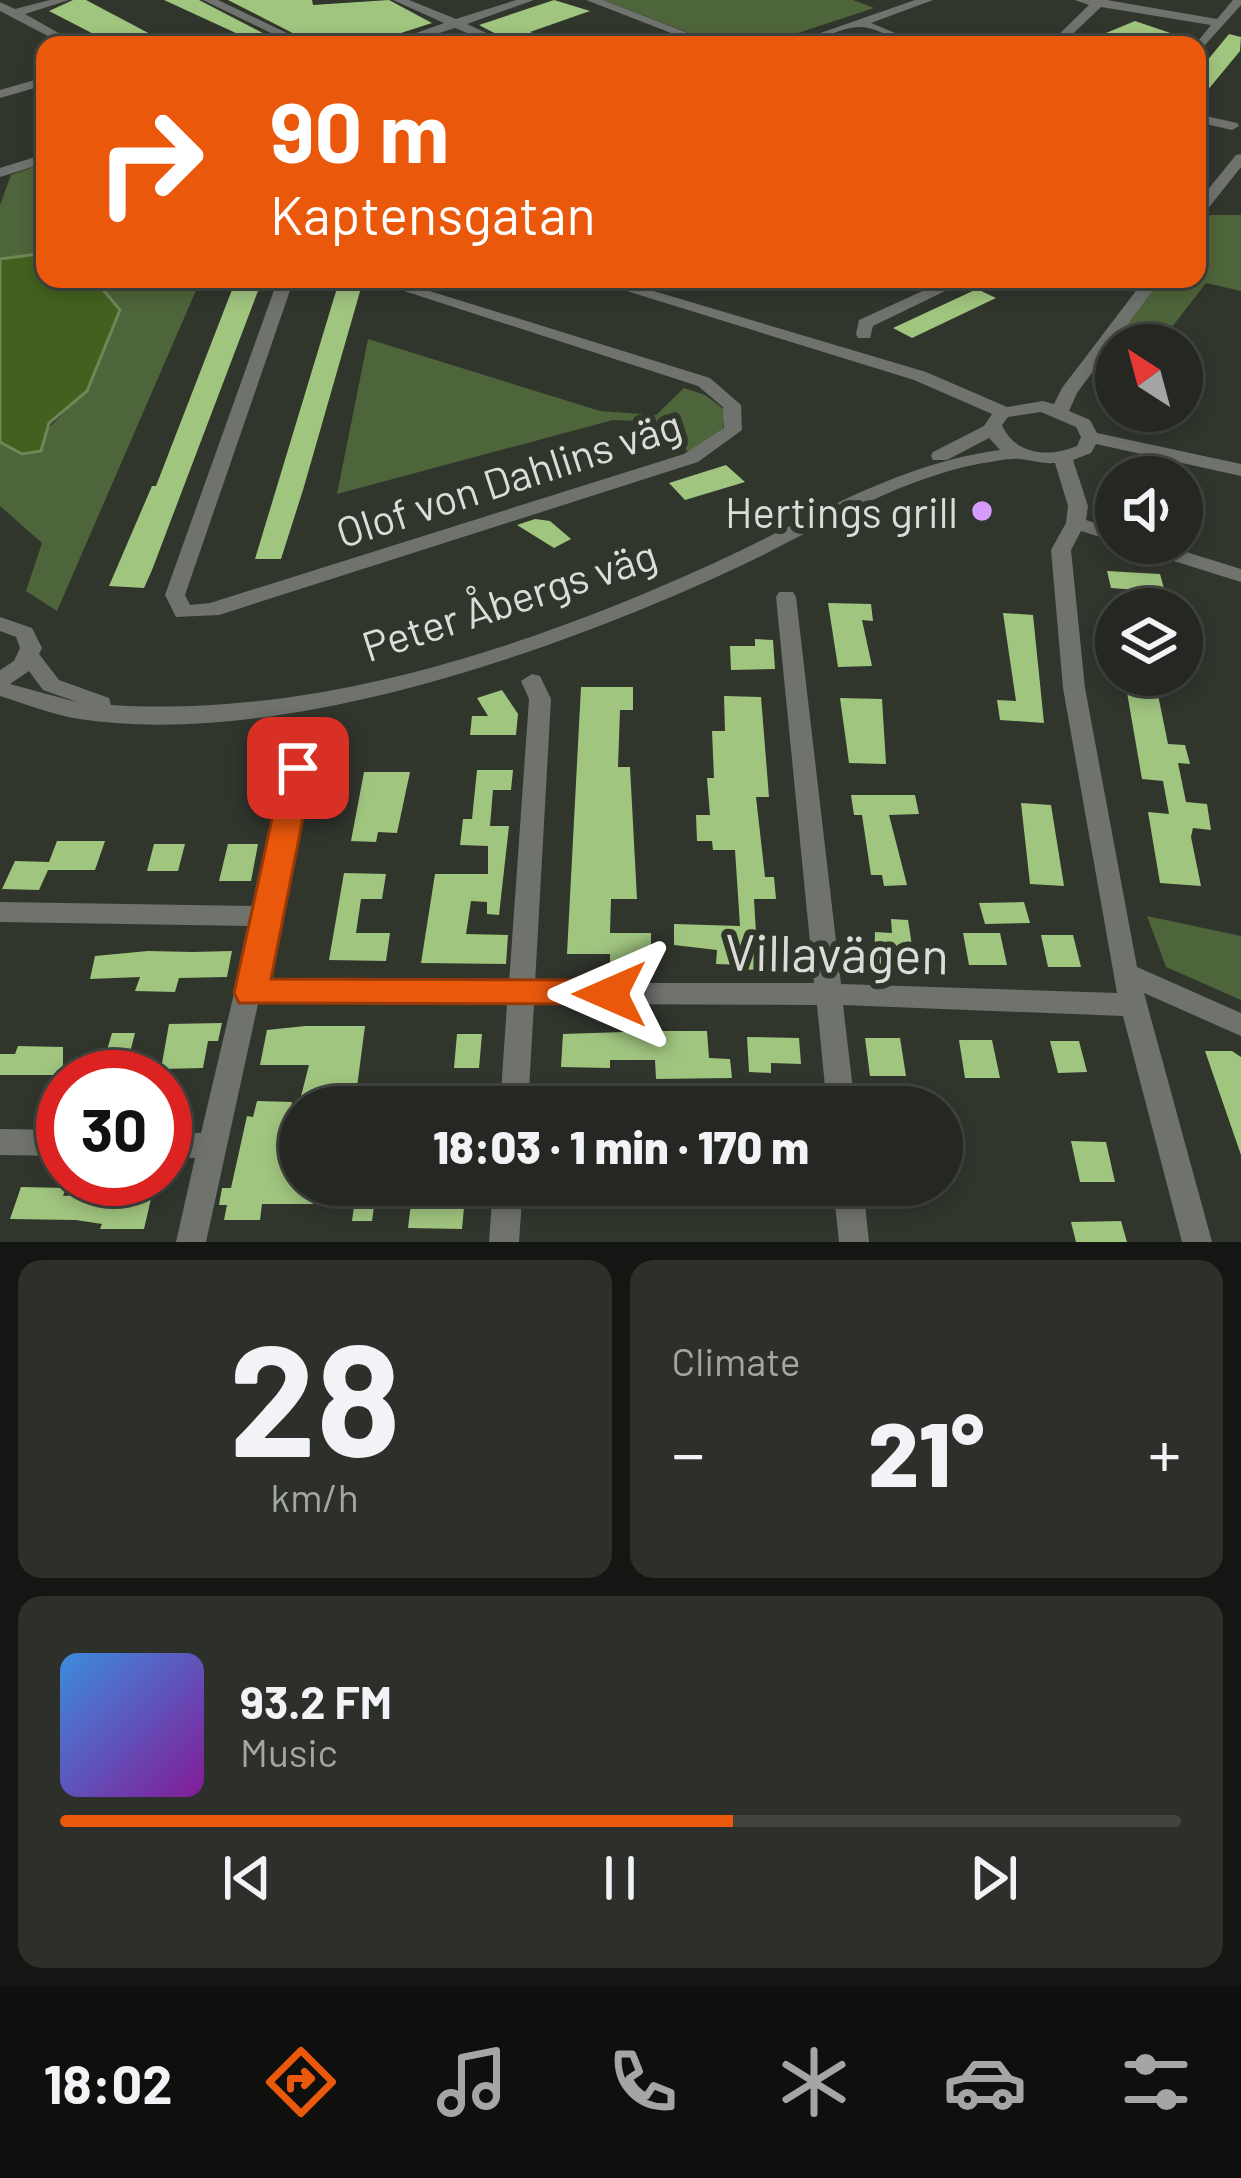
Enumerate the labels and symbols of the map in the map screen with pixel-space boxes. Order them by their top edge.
north arrow [1095,324,1203,432]
street label: Olof von Dahlins väg [329,398,687,557]
place label: Hertings grill [725,486,958,537]
marker: Hertings grill [969,498,995,524]
street label: Peter Åbergs väg [355,527,663,671]
pin [247,717,349,819]
street label: Villavägen [725,920,949,984]
position arrow [547,931,673,1057]
speed limit sign: 30 [36,1050,192,1206]

